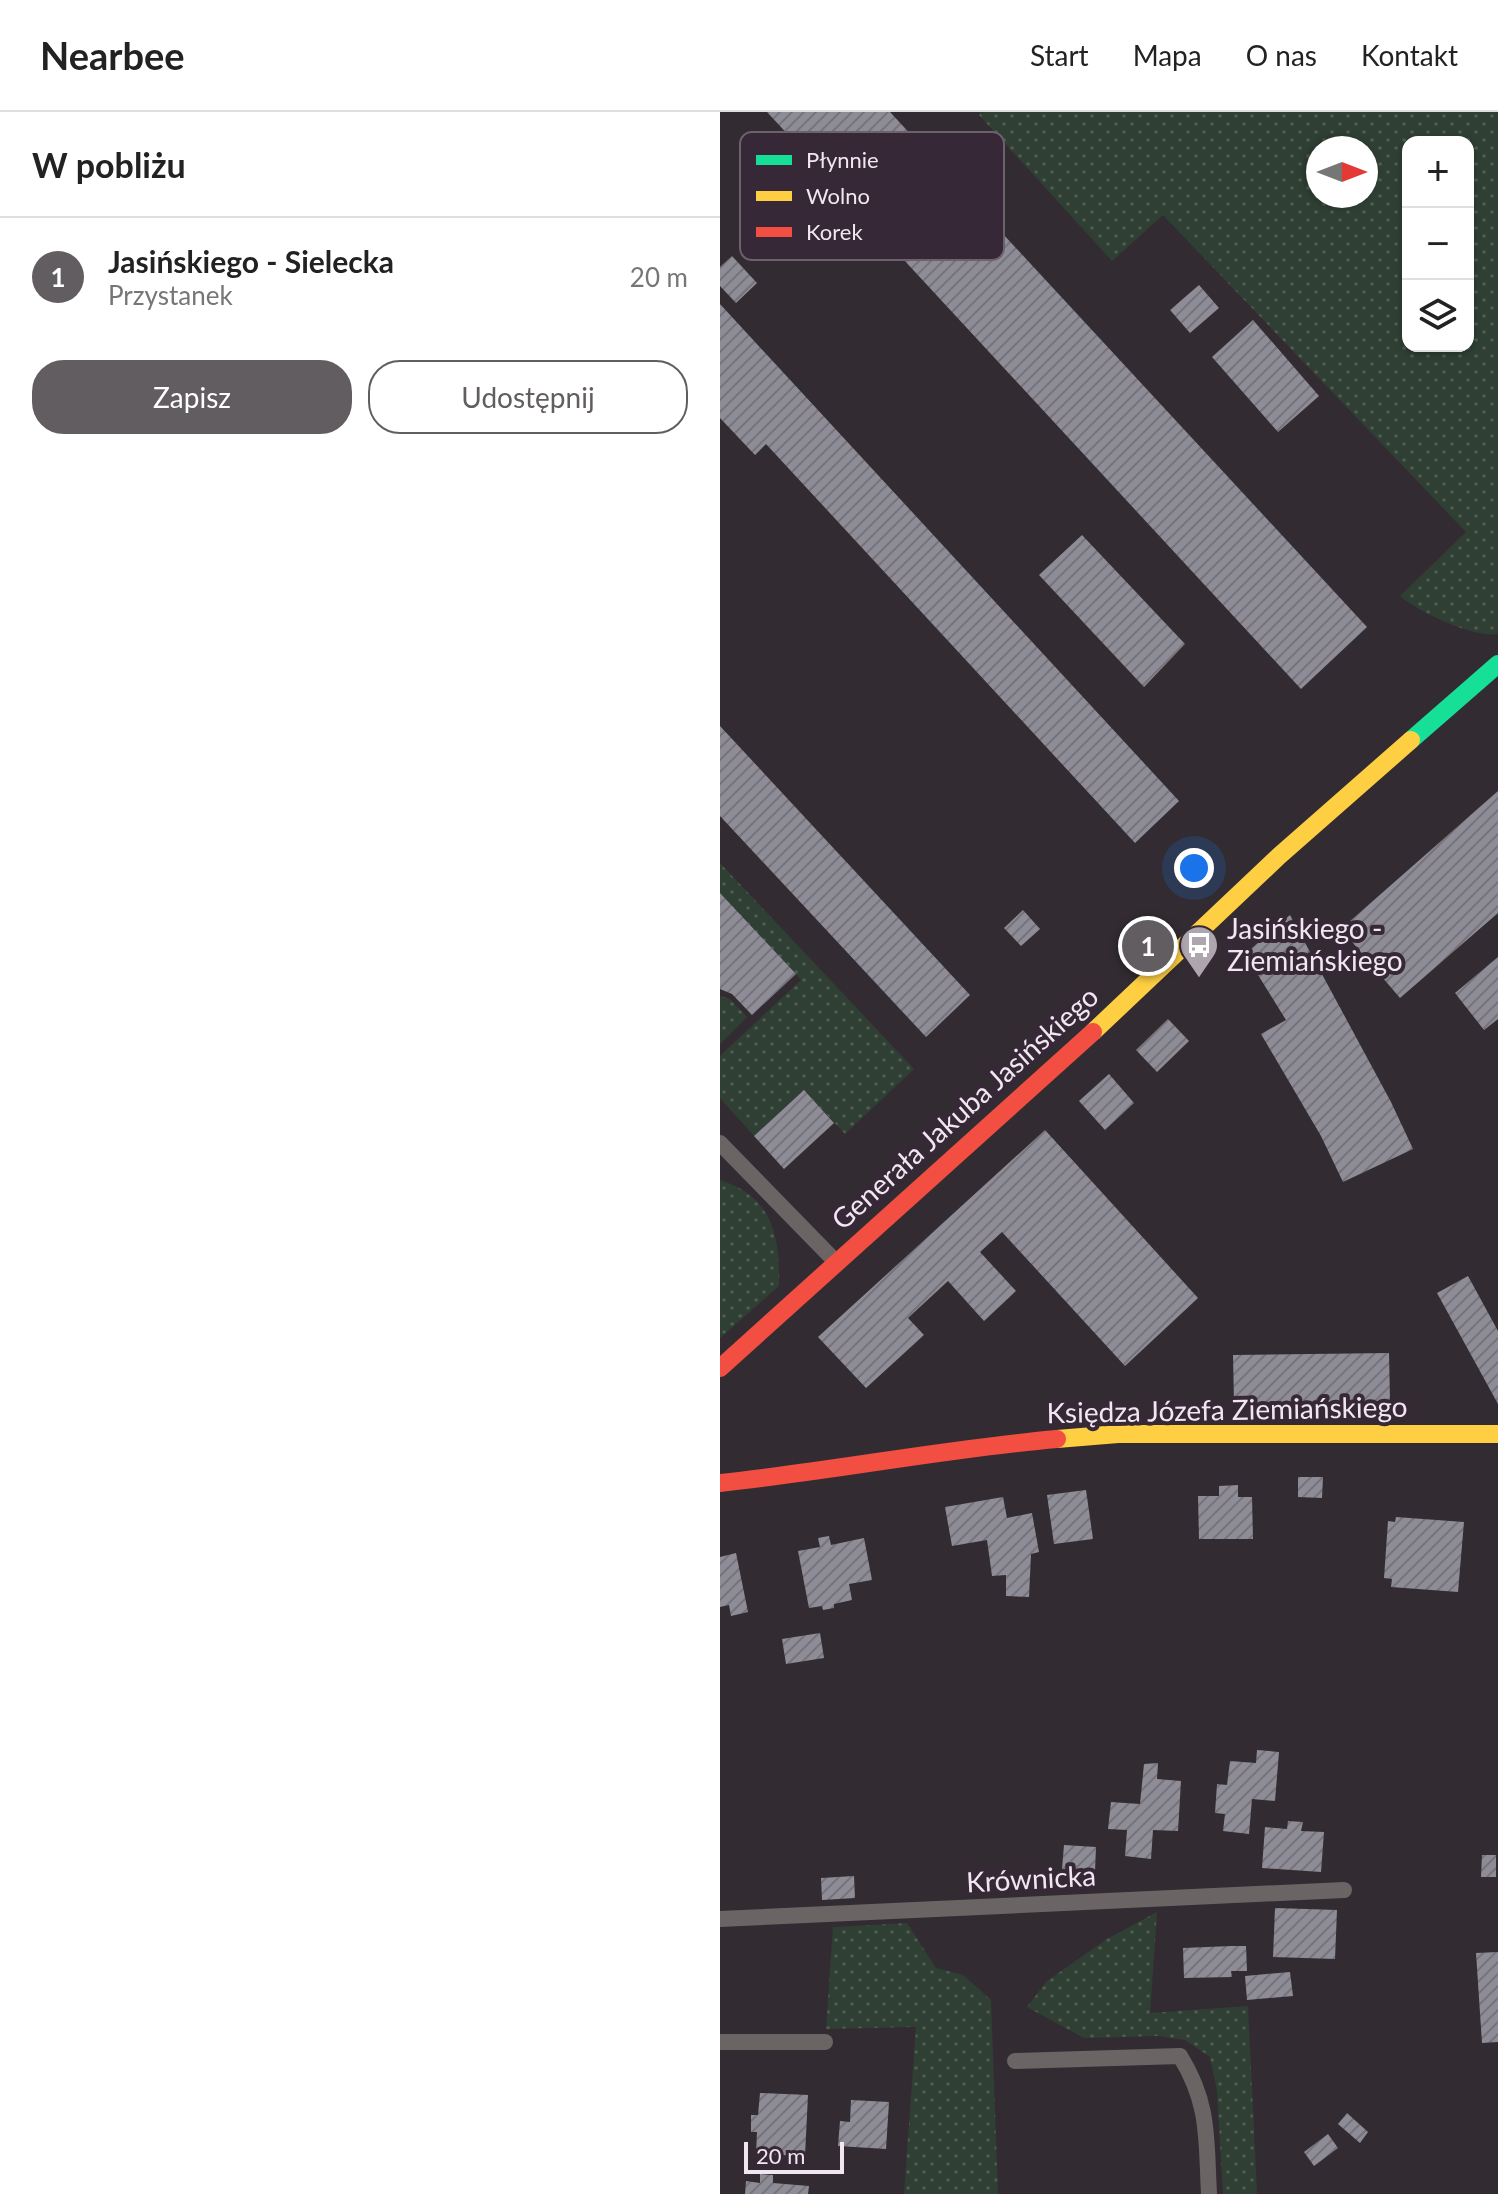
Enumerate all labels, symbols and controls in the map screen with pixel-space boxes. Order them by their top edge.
text: Nearbee [40,32,185,78]
text: Start [1030,38,1089,72]
text: Mapa [1133,38,1202,72]
text: O nas [1246,38,1317,72]
text: Kontakt [1361,38,1458,72]
legend [740,132,1004,260]
north arrow [1306,136,1378,208]
map controls [1402,136,1474,352]
button: + [1402,136,1474,208]
text: W pobliżu [32,144,186,185]
text: Płynnie [806,146,879,173]
text: Wolno [806,182,870,209]
button: − [1402,208,1474,280]
text: Korek [806,218,863,245]
text: Jasińskiego - Sielecka [108,243,394,279]
text: 1 [50,261,66,293]
text: 20 m [630,261,688,293]
text: Przystanek [108,279,233,311]
button: layers [1402,280,1474,352]
button: Zapisz [32,360,352,434]
button: Udostępnij [368,360,688,434]
your location [1174,848,1214,888]
place label: Jasińskiego - Ziemiańskiego [1227,911,1403,977]
pin: 1 [1122,916,1174,976]
bus stop icon: Jasińskiego - Ziemiańskiego [1178,924,1220,979]
street label: Generała Jakuba Jasińskiego [824,979,1105,1236]
street label: Księdza Józefa Ziemiańskiego [1046,1389,1408,1429]
street label: Krównicka [965,1858,1097,1898]
scale bar [744,2138,844,2174]
text: 20 m [756,2142,805,2169]

